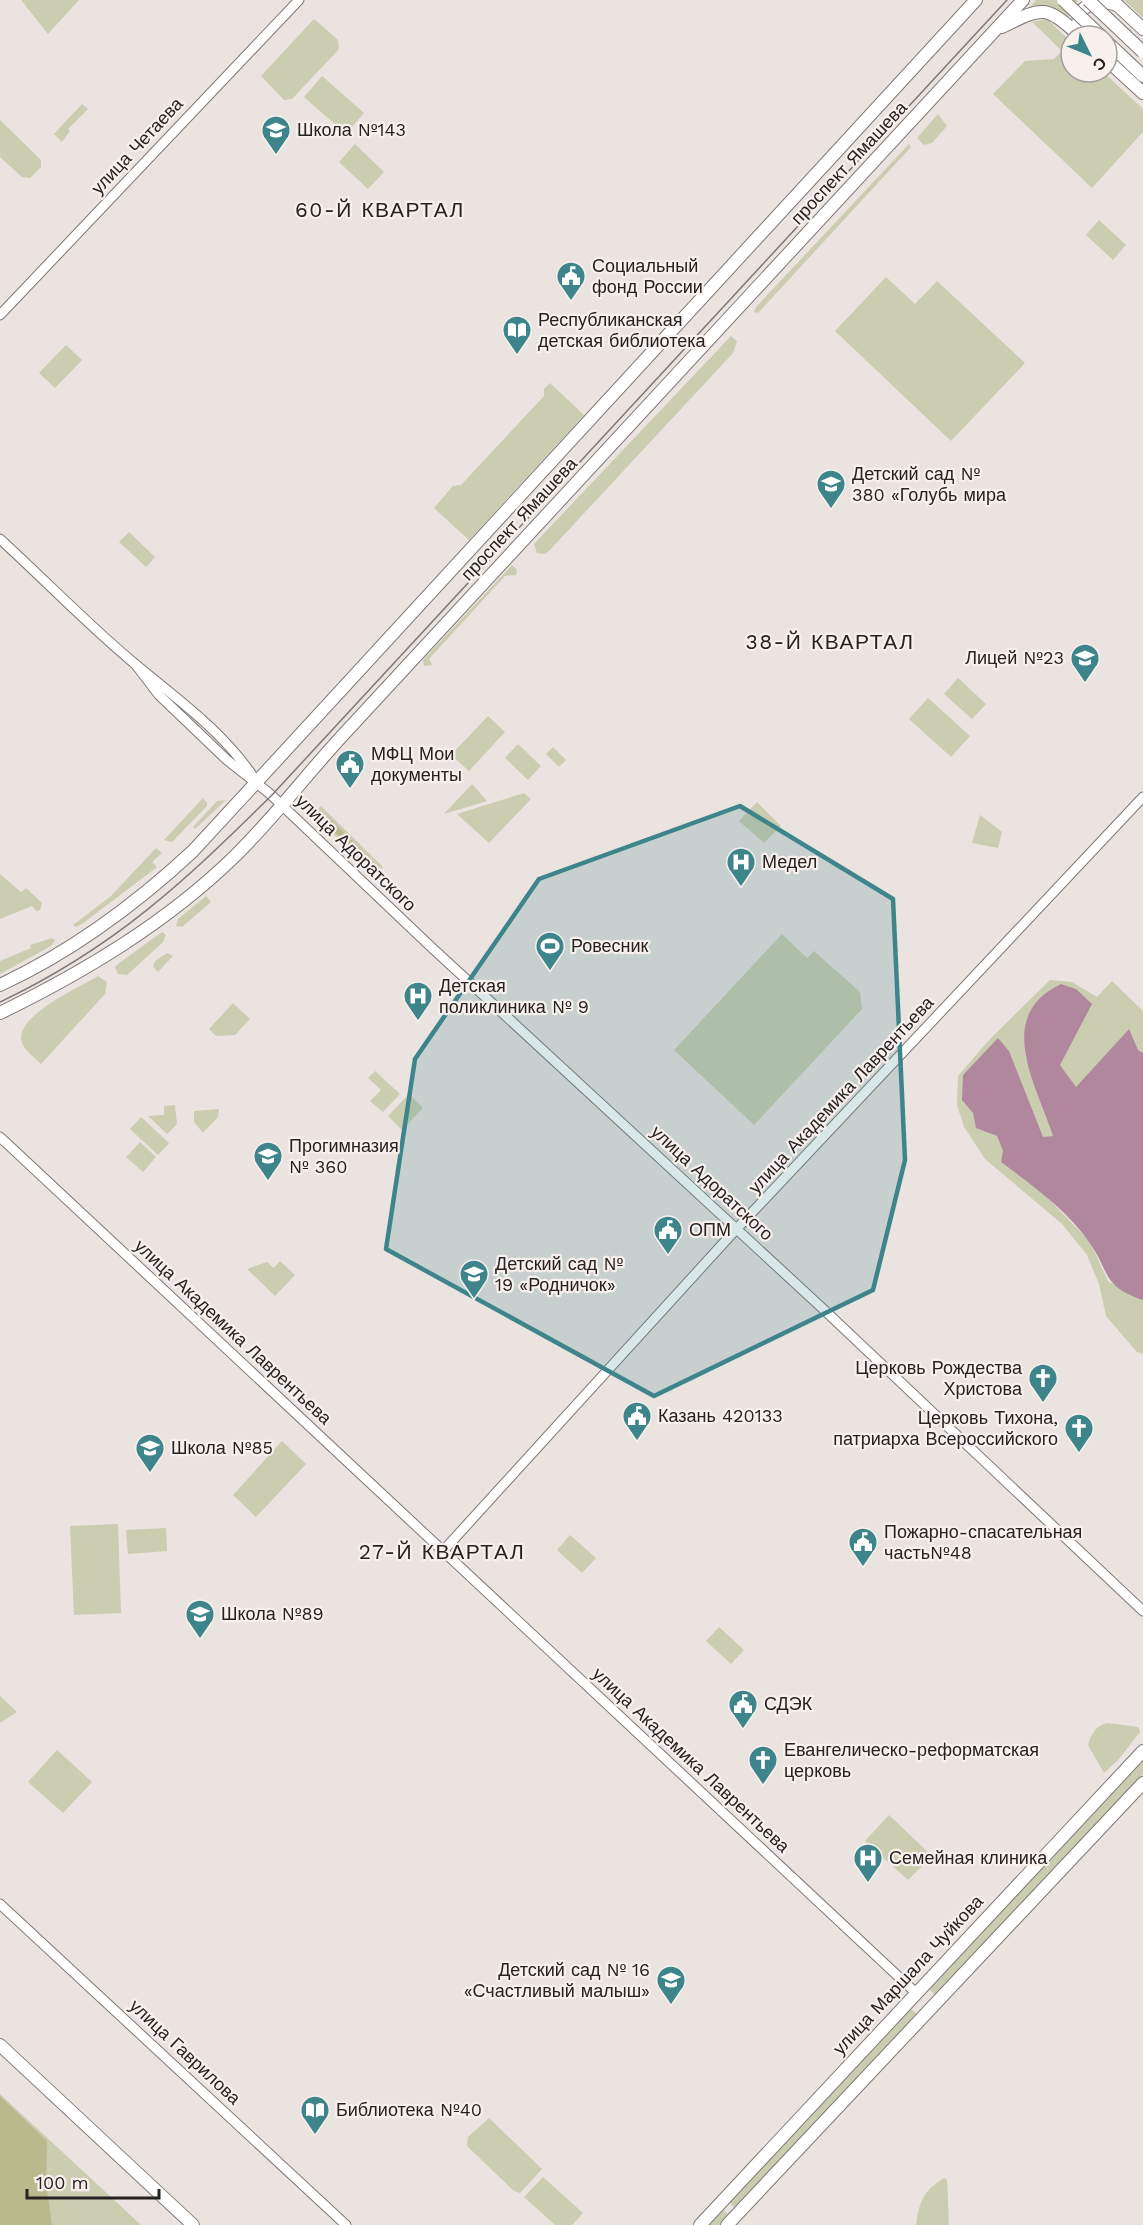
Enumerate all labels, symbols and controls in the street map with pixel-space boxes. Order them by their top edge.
north arrow [1059,24,1119,84]
text: С [1088,53,1110,75]
street label: улица Четаева [87,92,187,198]
street label: проспект Ямашева [786,96,912,228]
school or university icon: Школа №143 [260,114,292,156]
place label: Школа №143 [297,119,406,140]
district label: 60-Й КВАРТАЛ [295,197,465,222]
place label: Социальный фонд России [592,255,703,297]
public building icon: Социальный фонд России [555,260,587,302]
place label: Республиканская детская библиотека [538,309,706,351]
library icon: Республиканская детская библиотека [501,314,533,356]
street label: проспект Ямашева [456,452,582,584]
place label: Детский сад № 380 «Голубь мира [852,463,1007,505]
school or university icon: Детский сад № 380 «Голубь мира [815,468,847,510]
district label: 38-Й КВАРТАЛ [745,629,915,654]
school or university icon: Лицей №23 [1069,642,1101,684]
place label: Лицей №23 [965,647,1064,668]
place label: МФЦ Мои документы [371,743,462,785]
public building icon: МФЦ Мои документы [334,748,366,790]
street label: улица Адоратского [292,790,421,915]
hospital icon: Медел [725,846,757,888]
place label: Медел [762,851,817,872]
sports icon: Ровесник [534,930,566,972]
place label: Ровесник [571,935,649,956]
place label: Детская поликлиника № 9 [439,975,589,1017]
hospital icon: Детская поликлиника № 9 [402,980,434,1022]
street label: улица Академика Лаврентьева [744,991,938,1197]
street label: улица Адоратского [647,1121,778,1245]
place label: Прогимназия № 360 [289,1135,399,1177]
school or university icon: Прогимназия № 360 [252,1140,284,1182]
public building icon: ОПМ [652,1214,684,1256]
place label: ОПМ [689,1219,731,1240]
street label: улица Академика Лаврентьева [131,1235,337,1429]
place label: Детский сад № 19 «Родничок» [495,1253,623,1295]
school or university icon: Детский сад № 19 «Родничок» [458,1258,490,1300]
place label: Церковь Рождества Христова [855,1357,1023,1399]
church icon: Церковь Рождества Христова [1027,1362,1059,1404]
public building icon: Казань 420133 [621,1400,653,1442]
place label: Казань 420133 [658,1405,783,1426]
place label: Церковь Тихона, патриарха Всероссийского [833,1407,1058,1449]
church icon: Церковь Тихона, патриарха Всероссийского [1063,1412,1095,1454]
school or university icon: Школа №85 [134,1432,166,1474]
place label: Школа №85 [171,1437,273,1458]
place label: Пожарно-спасательная часть№48 [884,1521,1082,1563]
public building icon: Пожарно-спасательная часть№48 [847,1526,879,1568]
district label: 27-Й КВАРТАЛ [359,1539,525,1564]
school or university icon: Школа №89 [184,1598,216,1640]
place label: Школа №89 [221,1603,324,1624]
street label: улица Академика Лаврентьева [589,1663,795,1857]
public building icon: СДЭК [727,1688,759,1730]
place label: СДЭК [764,1693,813,1714]
place label: Евангелическо-реформатская церковь [784,1739,1039,1781]
church icon: Евангелическо-реформатская церковь [747,1744,779,1786]
hospital icon: Семейная клиника [852,1842,884,1884]
place label: Семейная клиника [889,1847,1048,1868]
street label: улица Маршала Чуйкова [828,1890,988,2059]
place label: Детский сад № 16 «Счастливый малыш» [464,1959,650,2001]
school or university icon: Детский сад № 16 «Счастливый малыш» [655,1964,687,2006]
street label: улица Гаврилова [125,1995,246,2109]
library icon: Библиотека №40 [299,2094,331,2136]
place label: Библиотека №40 [336,2099,482,2120]
scale bar [27,2162,159,2200]
text: 100 m [36,2172,89,2193]

